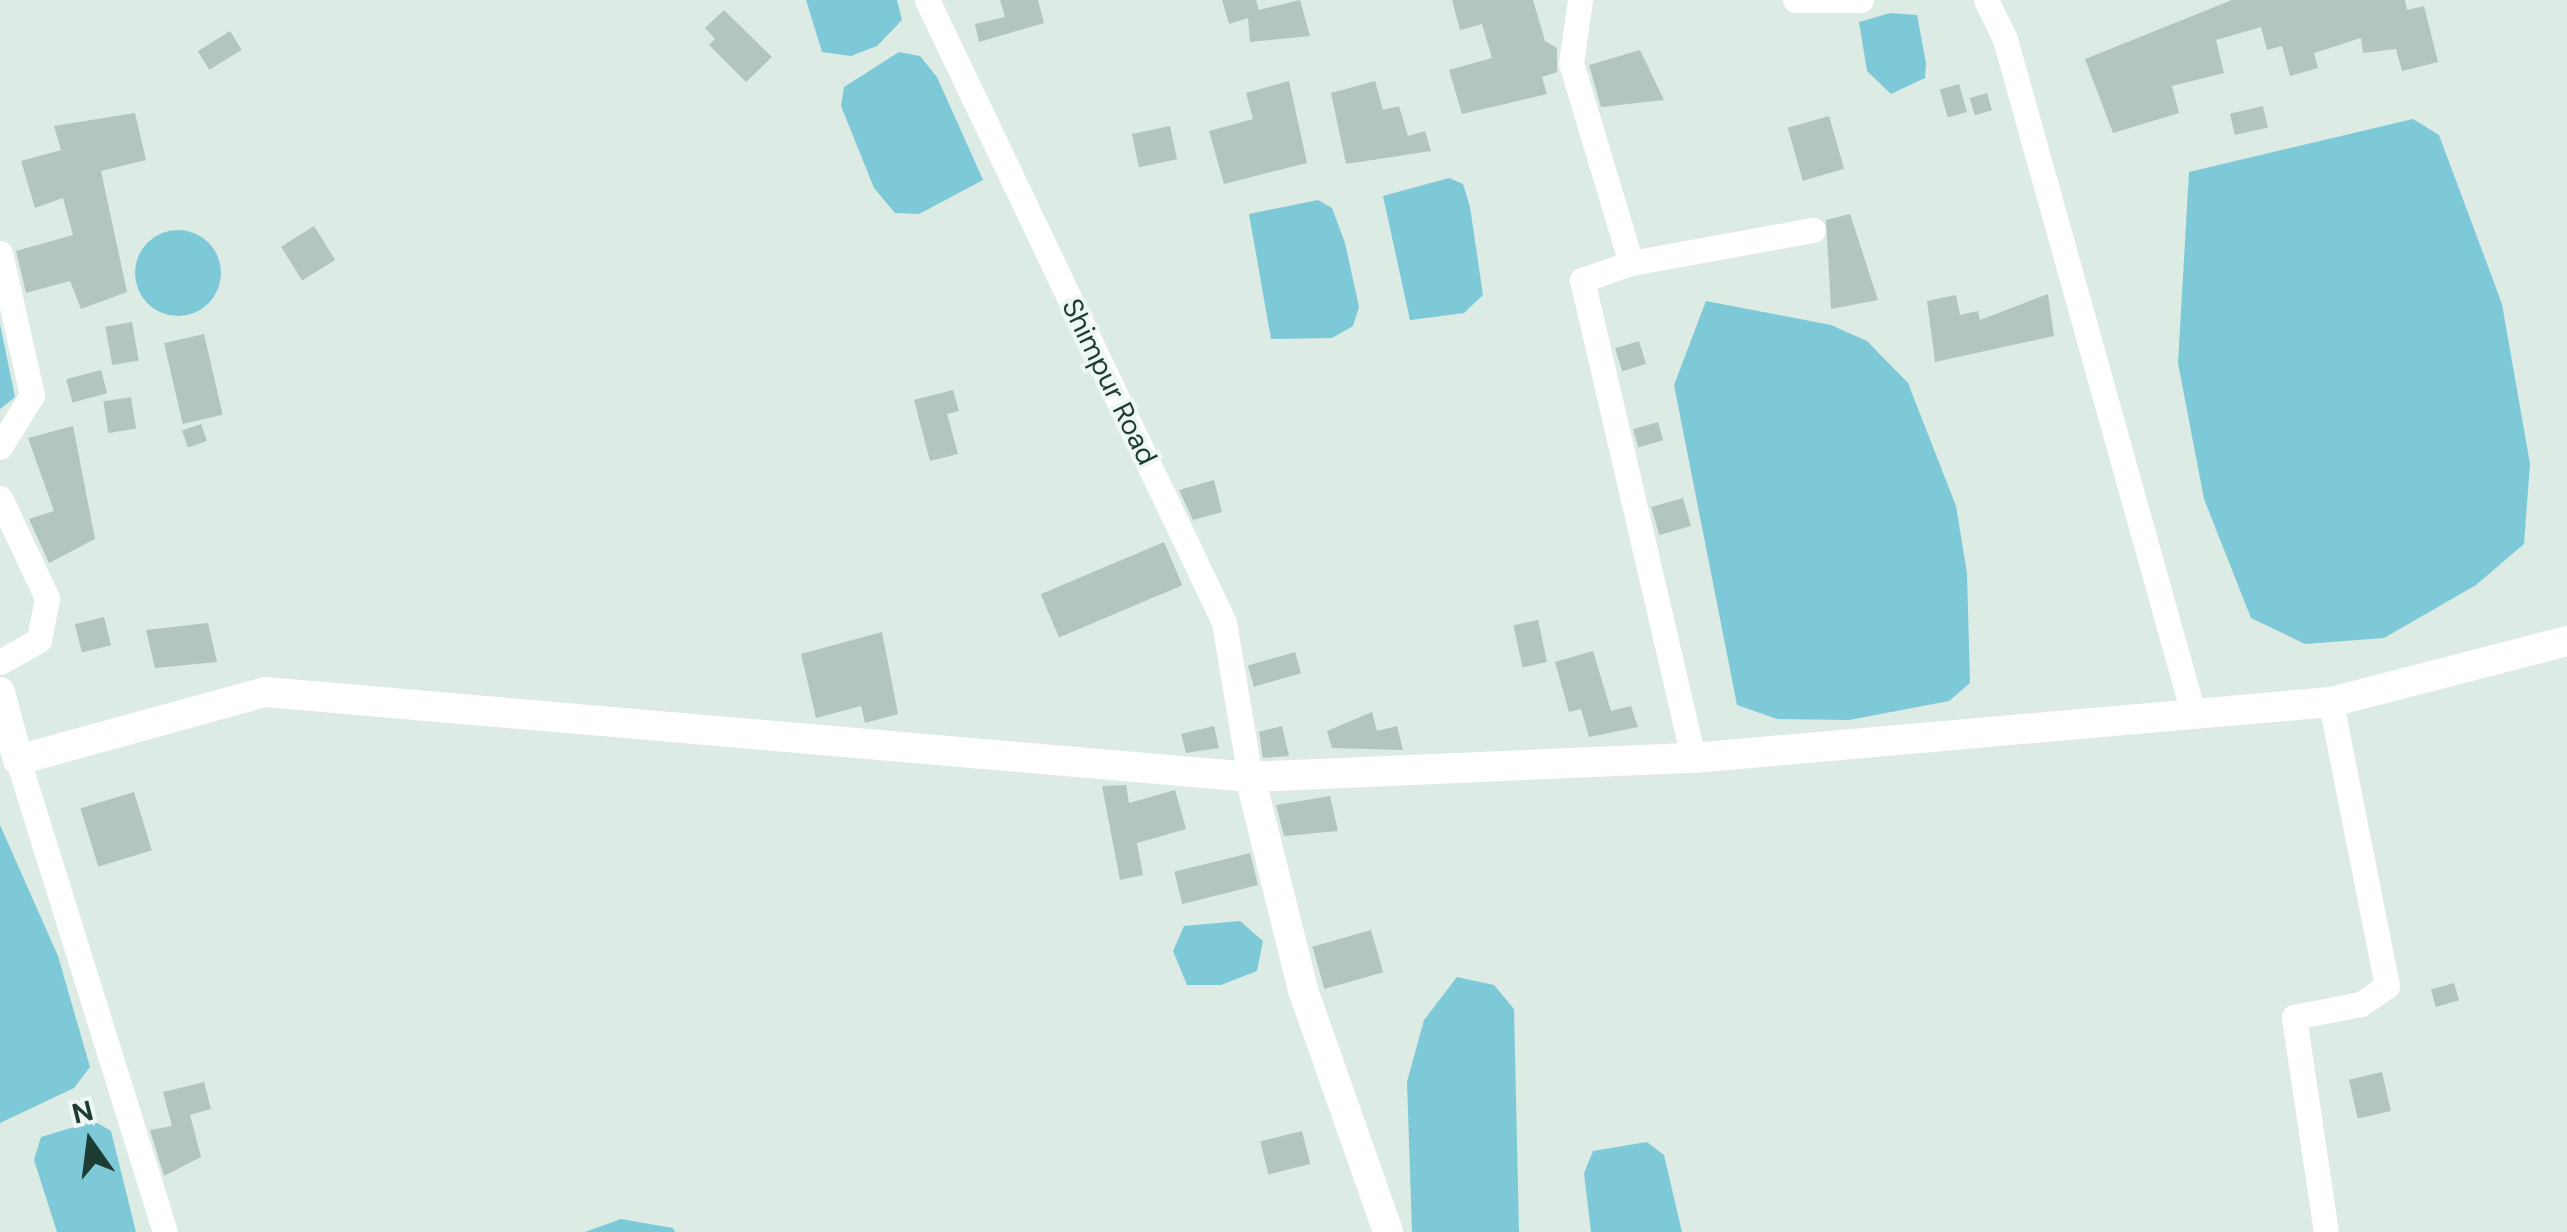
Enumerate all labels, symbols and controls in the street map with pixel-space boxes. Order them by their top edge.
street label: Shimpur Road [1054,293,1164,471]
north arrow [40,1092,140,1192]
text: N [68,1092,97,1133]

